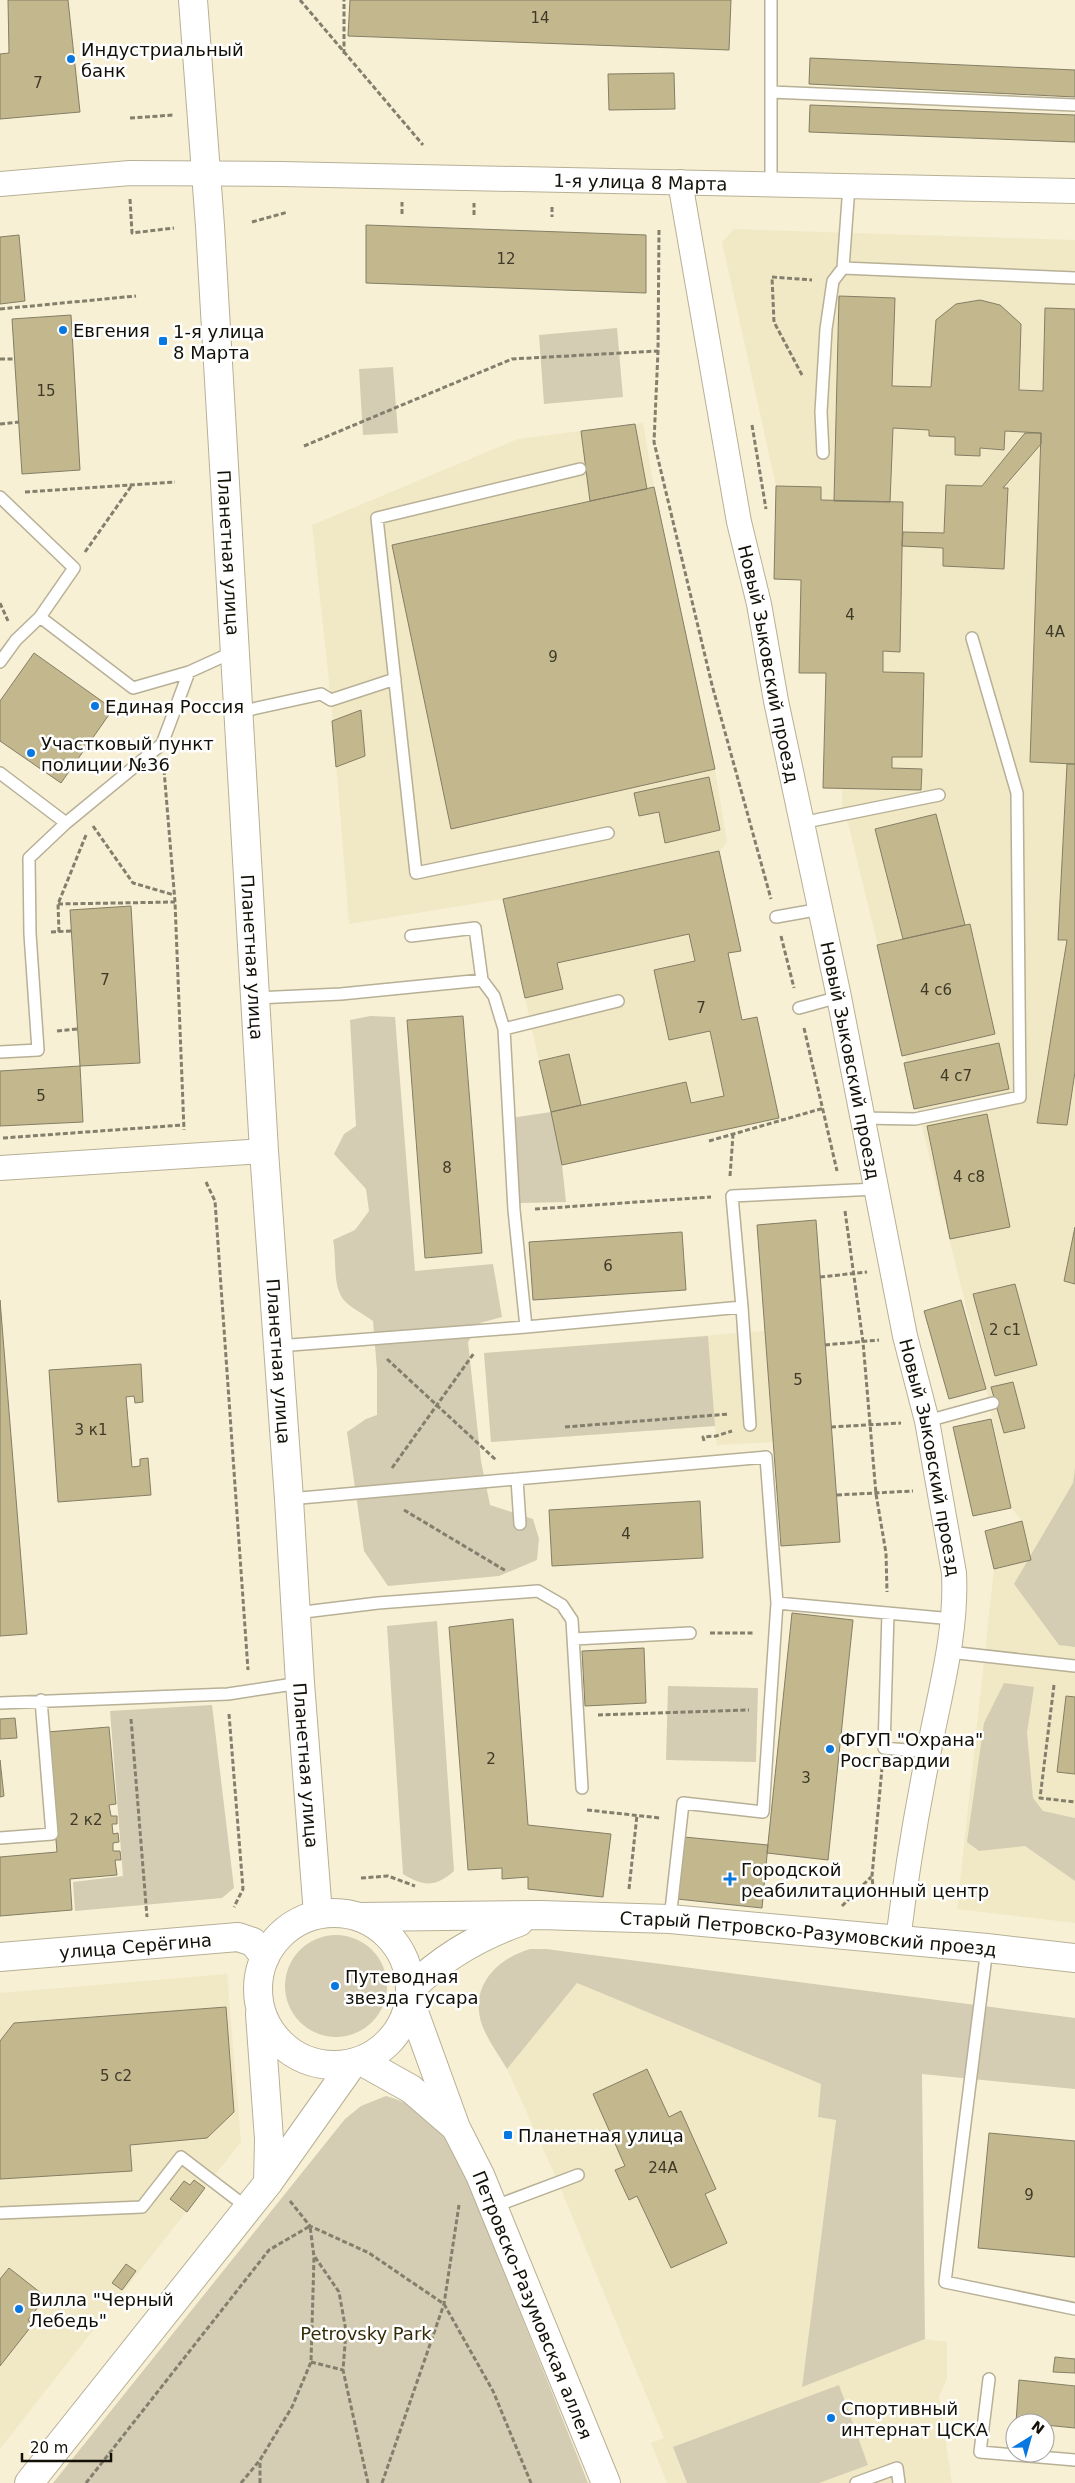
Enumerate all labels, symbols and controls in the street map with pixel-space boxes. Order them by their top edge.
house number: 14 [530,9,550,27]
place label: Индустриальный банк [81,39,244,81]
marker: Индустриальный банк [65,53,77,65]
house number: 7 [33,74,43,92]
street label: 1-я улица 8 Марта [553,169,728,194]
house number: 12 [496,250,516,268]
place label: Евгения [73,320,150,341]
place label: 1-я улица 8 Марта [173,321,265,363]
marker: Евгения [57,324,69,336]
marker: 1-я улица 8 Марта [157,335,169,347]
house number: 15 [36,382,56,400]
street label: Планетная улица [214,469,244,636]
street label: Новый Зыковский проезд [734,543,804,785]
house number: 4 [845,606,855,624]
house number: 4А [1045,623,1066,641]
house number: 9 [548,648,558,666]
place label: Единая Россия [105,696,244,717]
marker: Единая Россия [89,700,101,712]
place label: Участковый пункт полиции №36 [41,733,214,775]
marker: Участковый пункт полиции №36 [25,747,37,759]
street label: Планетная улица [237,874,268,1041]
street label: Новый Зыковский проезд [817,939,885,1181]
house number: 7 [100,971,110,989]
house number: 4 с6 [920,981,952,999]
house number: 7 [696,999,706,1017]
house number: 4 с7 [940,1067,972,1085]
house number: 5 [36,1087,46,1105]
house number: 8 [442,1159,452,1177]
house number: 4 с8 [953,1168,985,1186]
house number: 6 [603,1257,613,1275]
street label: Планетная улица [263,1278,296,1445]
house number: 2 с1 [989,1321,1021,1339]
street label: Новый Зыковский проезд [896,1336,965,1578]
house number: 5 [793,1371,803,1389]
house number: 3 к1 [75,1421,107,1439]
house number: 4 [621,1525,631,1543]
street label: Планетная улица [289,1682,323,1849]
place label: ФГУП "Охрана" Росгвардии [840,1729,983,1771]
marker: ФГУП "Охрана" Росгвардии [824,1743,836,1755]
house number: 2 [486,1750,496,1768]
house number: 3 [801,1769,811,1787]
house number: 2 к2 [70,1811,102,1829]
place label: Городской реабилитационный центр [741,1859,989,1901]
marker: Городской реабилитационный центр [723,1872,737,1886]
street label: Старый Петровско-Разумовский проезд [619,1907,998,1960]
street label: улица Серёгина [58,1929,213,1962]
place label: Путеводная звезда гусара [345,1966,479,2008]
marker: Путеводная звезда гусара [329,1980,341,1992]
house number: 5 с2 [100,2067,132,2085]
place label: Планетная улица [518,2125,684,2146]
marker: Планетная улица [502,2129,514,2141]
house number: 24А [648,2159,678,2177]
street label: Петровско-Разумовская аллея [469,2167,597,2442]
house number: 9 [1024,2186,1034,2204]
place label: Вилла "Черный Лебедь" [29,2289,174,2331]
marker: Вилла "Черный Лебедь" [13,2303,25,2315]
park label: Petrovsky Park [300,2323,432,2344]
place label: Спортивный интернат ЦСКА [841,2398,989,2440]
marker: Спортивный интернат ЦСКА [825,2412,837,2424]
north arrow [1005,2413,1055,2463]
text: N [1028,2418,1047,2438]
scale bar [22,2430,111,2462]
text: 20 m [30,2439,68,2457]

